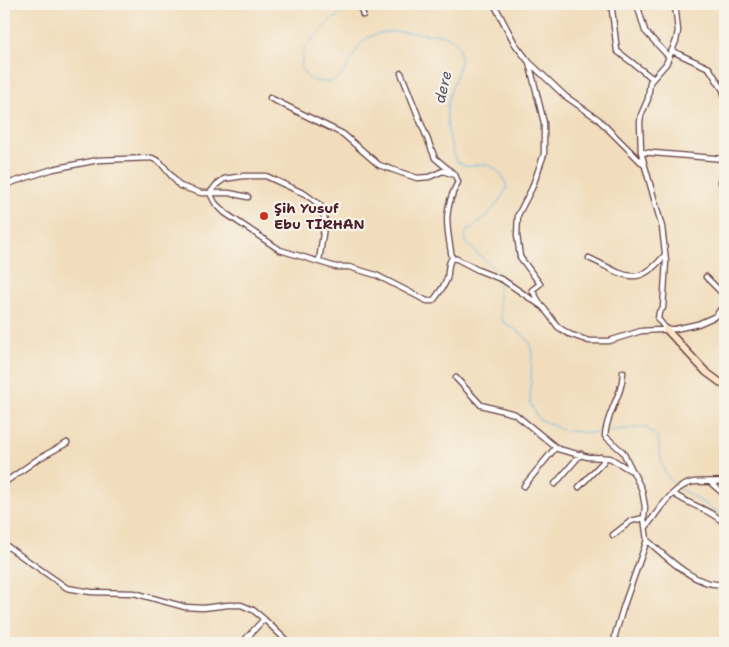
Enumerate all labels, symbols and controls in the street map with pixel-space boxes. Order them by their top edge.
water label: dere [430,69,456,105]
place label: Şih Yusuf Ebu TIRHAN [274,199,365,233]
marker: Şih Yusuf Ebu TIRHAN [258,210,270,222]

